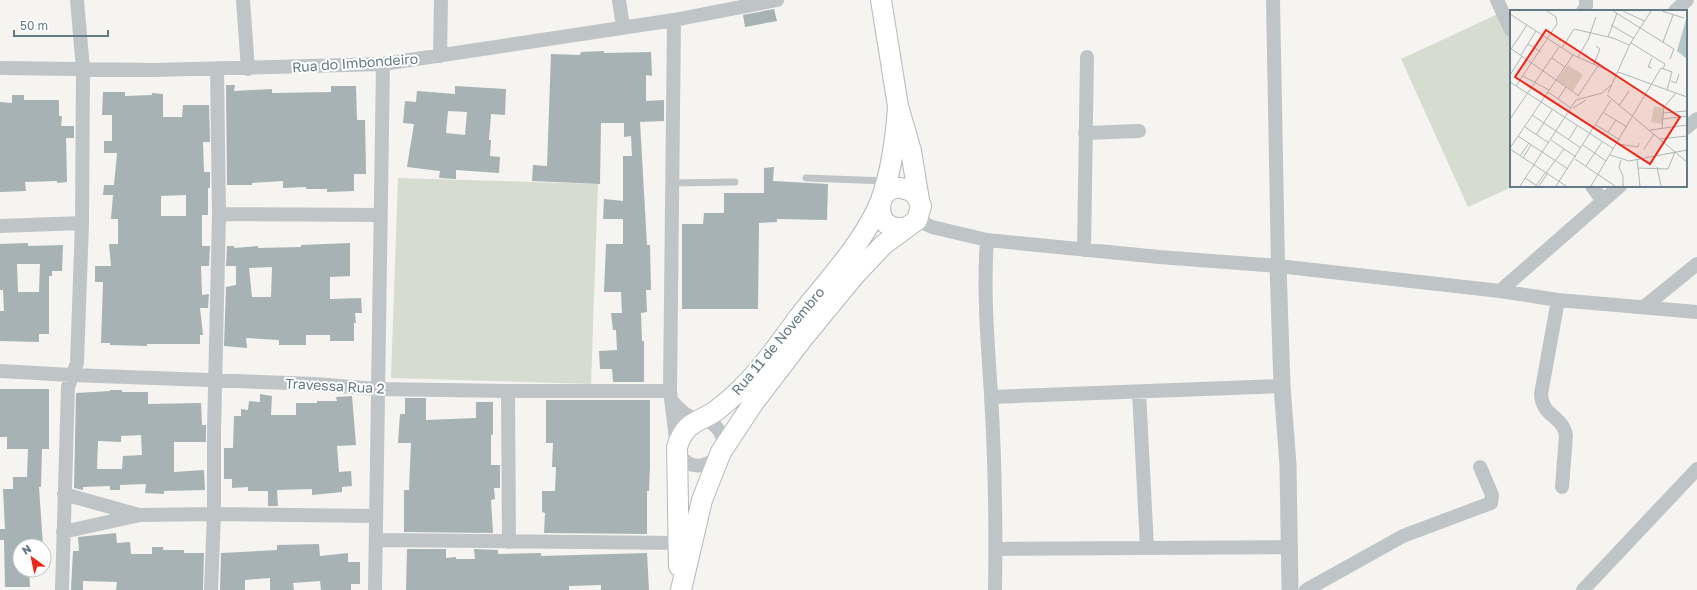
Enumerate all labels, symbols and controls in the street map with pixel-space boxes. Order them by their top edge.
inset map [1510,10,1687,187]
scale bar [14,12,108,38]
text: 50 m [20,18,48,33]
street label: Rua do Imbondeiro [291,50,419,75]
street label: Rua 11 de Novembro [728,283,828,398]
street label: Travessa Rua 2 [285,374,385,397]
north arrow [12,538,52,578]
text: N [19,541,33,557]

